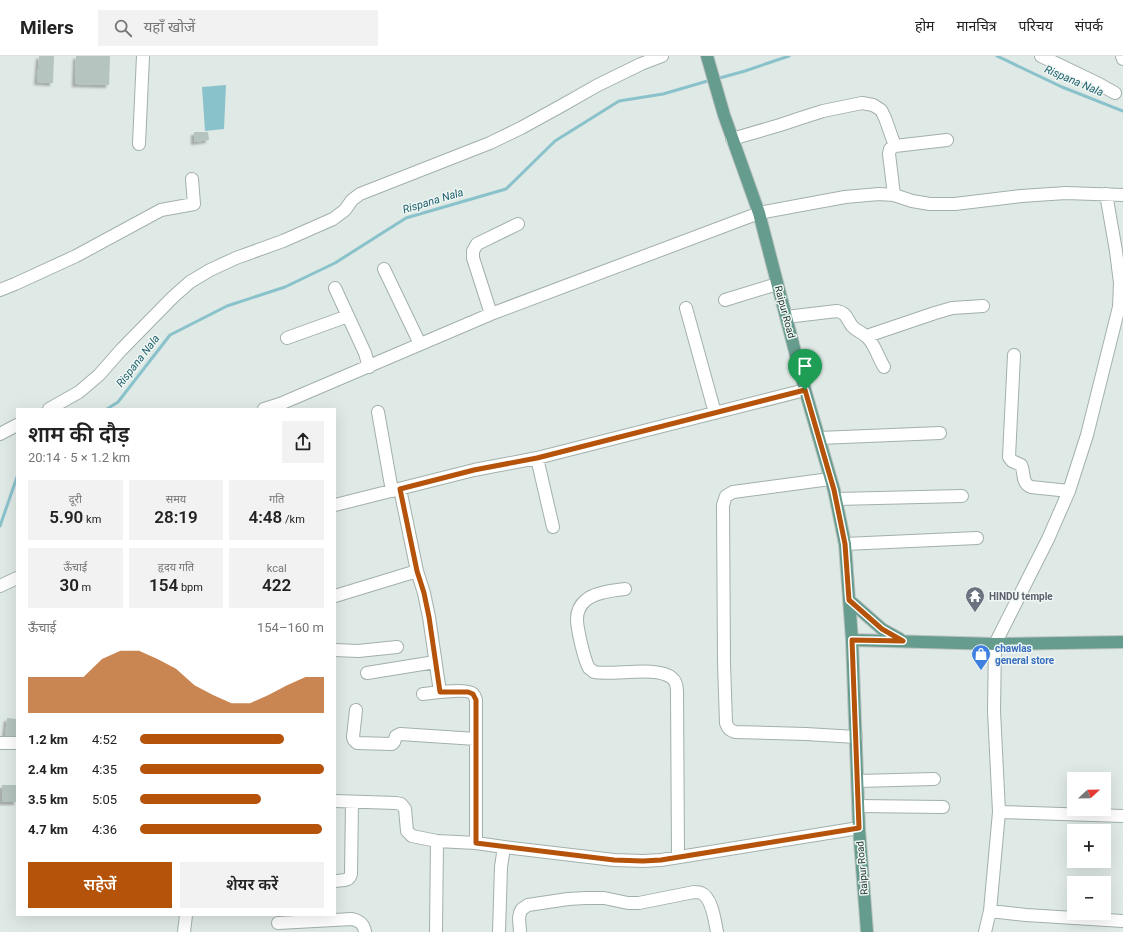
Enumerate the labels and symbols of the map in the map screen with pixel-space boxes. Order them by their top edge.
water label: Rispana Nala [1043,63,1106,99]
water label: Rispana Nala [401,186,465,216]
street label: Raipur Road [773,285,797,339]
water label: Rispana Nala [114,332,163,390]
pin [788,349,822,390]
temple icon: HINDU temple [964,585,986,613]
place label: HINDU temple [989,591,1053,602]
shop icon: chawlas general store [970,643,992,671]
place label: chawlas general store [995,643,1055,666]
north arrow [1067,772,1111,816]
street label: Raipur Road [854,841,870,895]

